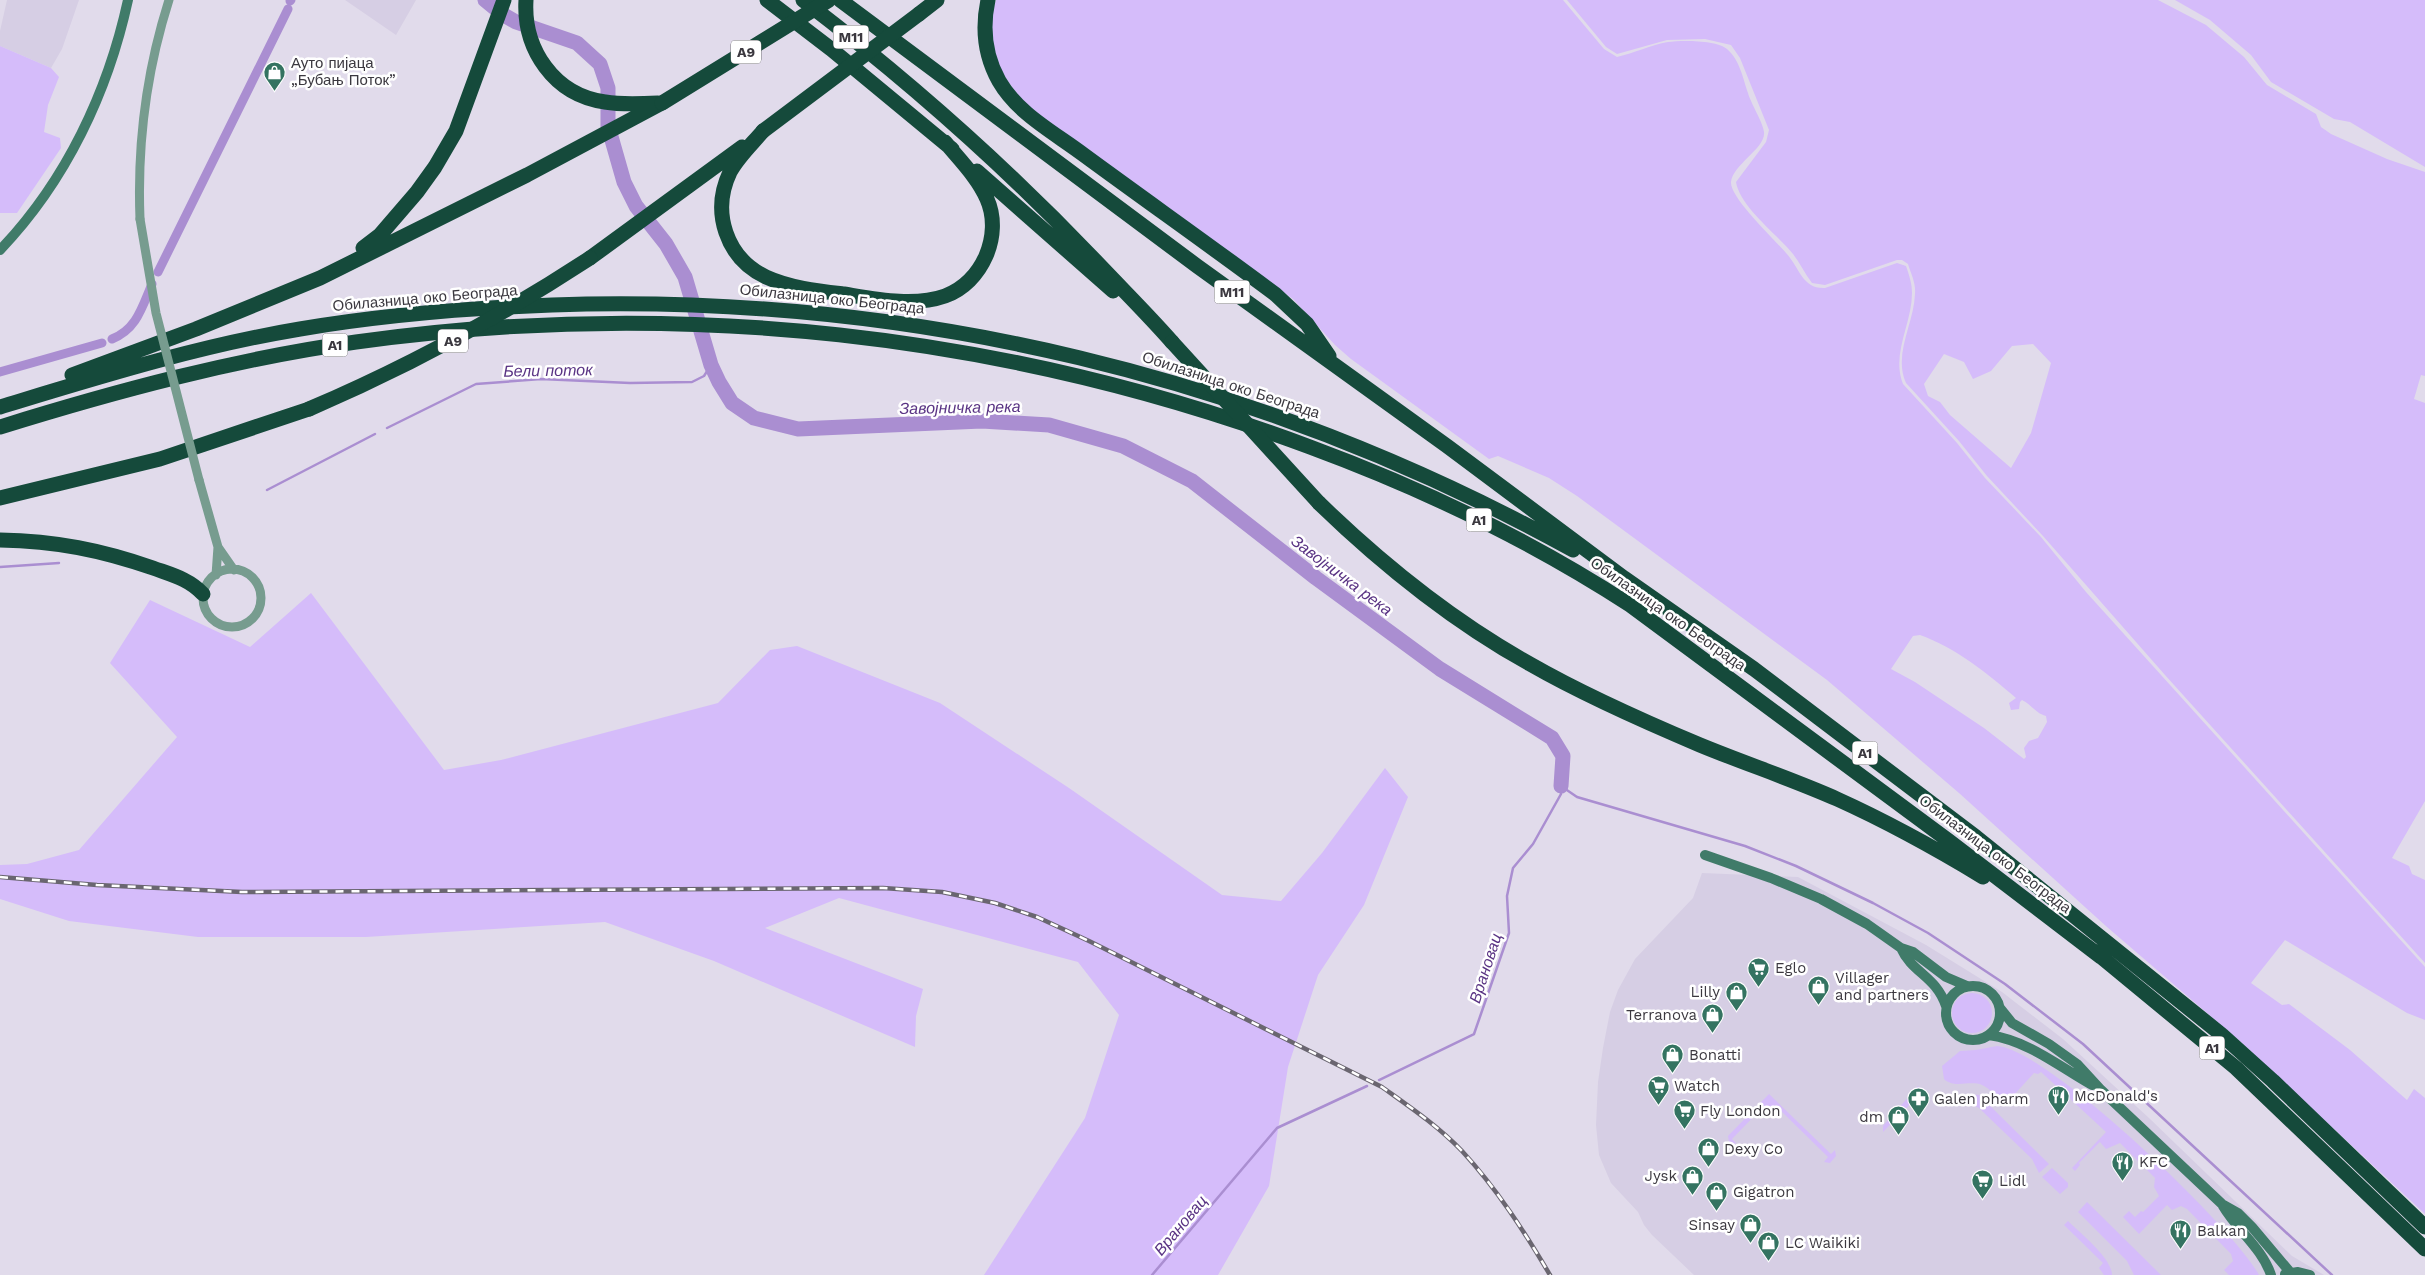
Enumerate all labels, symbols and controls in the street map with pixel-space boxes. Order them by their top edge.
road number: M11 [834,26,868,48]
road number: A9 [731,41,761,64]
place label: Ауто пијаца „Бубањ Поток” [291,54,396,89]
shop icon: Ауто пијаца „Бубањ Поток” [263,60,287,91]
street label: Обилазница око Београда [739,280,926,318]
road number: M11 [1214,280,1250,304]
street label: Обилазница око Београда [332,281,519,315]
road number: A9 [438,330,468,352]
road number: A1 [322,334,348,356]
street label: Обилазница око Београда [1140,348,1323,422]
water label: Бели поток [503,360,594,381]
water label: Завојничка река [899,397,1021,418]
road number: A1 [1466,508,1492,532]
water label: Завојничка река [1288,531,1396,620]
street label: Обилазница око Београда [1587,553,1750,675]
road number: A1 [1852,741,1878,764]
street label: Обилазница око Београда [1916,791,2075,917]
water label: Врановац [1465,931,1506,1005]
supermarket icon: Eglo [1747,956,1771,987]
place label: Eglo [1775,959,1806,977]
place label: Villager and partners [1835,969,1929,1004]
shop icon: Villager and partners [1807,975,1831,1006]
shop icon: Lilly [1724,980,1748,1011]
place label: Lilly [1690,983,1720,1001]
shop icon: Terranova [1701,1003,1725,1034]
place label: Terranova [1626,1006,1698,1024]
road number: A1 [2200,1036,2224,1060]
shop icon: Bonatti [1661,1043,1685,1074]
place label: Bonatti [1689,1046,1741,1064]
supermarket icon: Watch [1646,1074,1670,1105]
place label: Watch [1674,1077,1720,1095]
restaurant icon: McDonald's [2046,1084,2070,1115]
pharmacy icon: Galen pharm [1906,1087,1930,1118]
place label: McDonald's [2074,1087,2158,1105]
place label: Galen pharm [1934,1090,2029,1108]
supermarket icon: Fly London [1672,1099,1696,1130]
place label: Fly London [1700,1102,1781,1120]
shop icon: dm [1887,1105,1911,1136]
place label: dm [1859,1108,1883,1126]
shop icon: Dexy Co [1696,1137,1720,1168]
place label: Dexy Co [1724,1140,1783,1158]
restaurant icon: KFC [2111,1150,2135,1181]
place label: KFC [2139,1153,2168,1171]
shop icon: Jysk [1681,1164,1705,1195]
place label: Jysk [1645,1167,1677,1185]
supermarket icon: Lidl [1971,1169,1995,1200]
place label: Lidl [1999,1172,2026,1190]
shop icon: Gigatron [1705,1180,1729,1211]
place label: Gigatron [1733,1183,1794,1201]
water label: Врановац [1150,1192,1211,1259]
shop icon: Sinsay [1739,1213,1763,1244]
place label: Sinsay [1688,1216,1735,1234]
restaurant icon: Balkan [2169,1219,2193,1250]
place label: Balkan [2197,1222,2246,1240]
shop icon: LC Waikiki [1757,1231,1781,1262]
place label: LC Waikiki [1785,1234,1860,1252]

